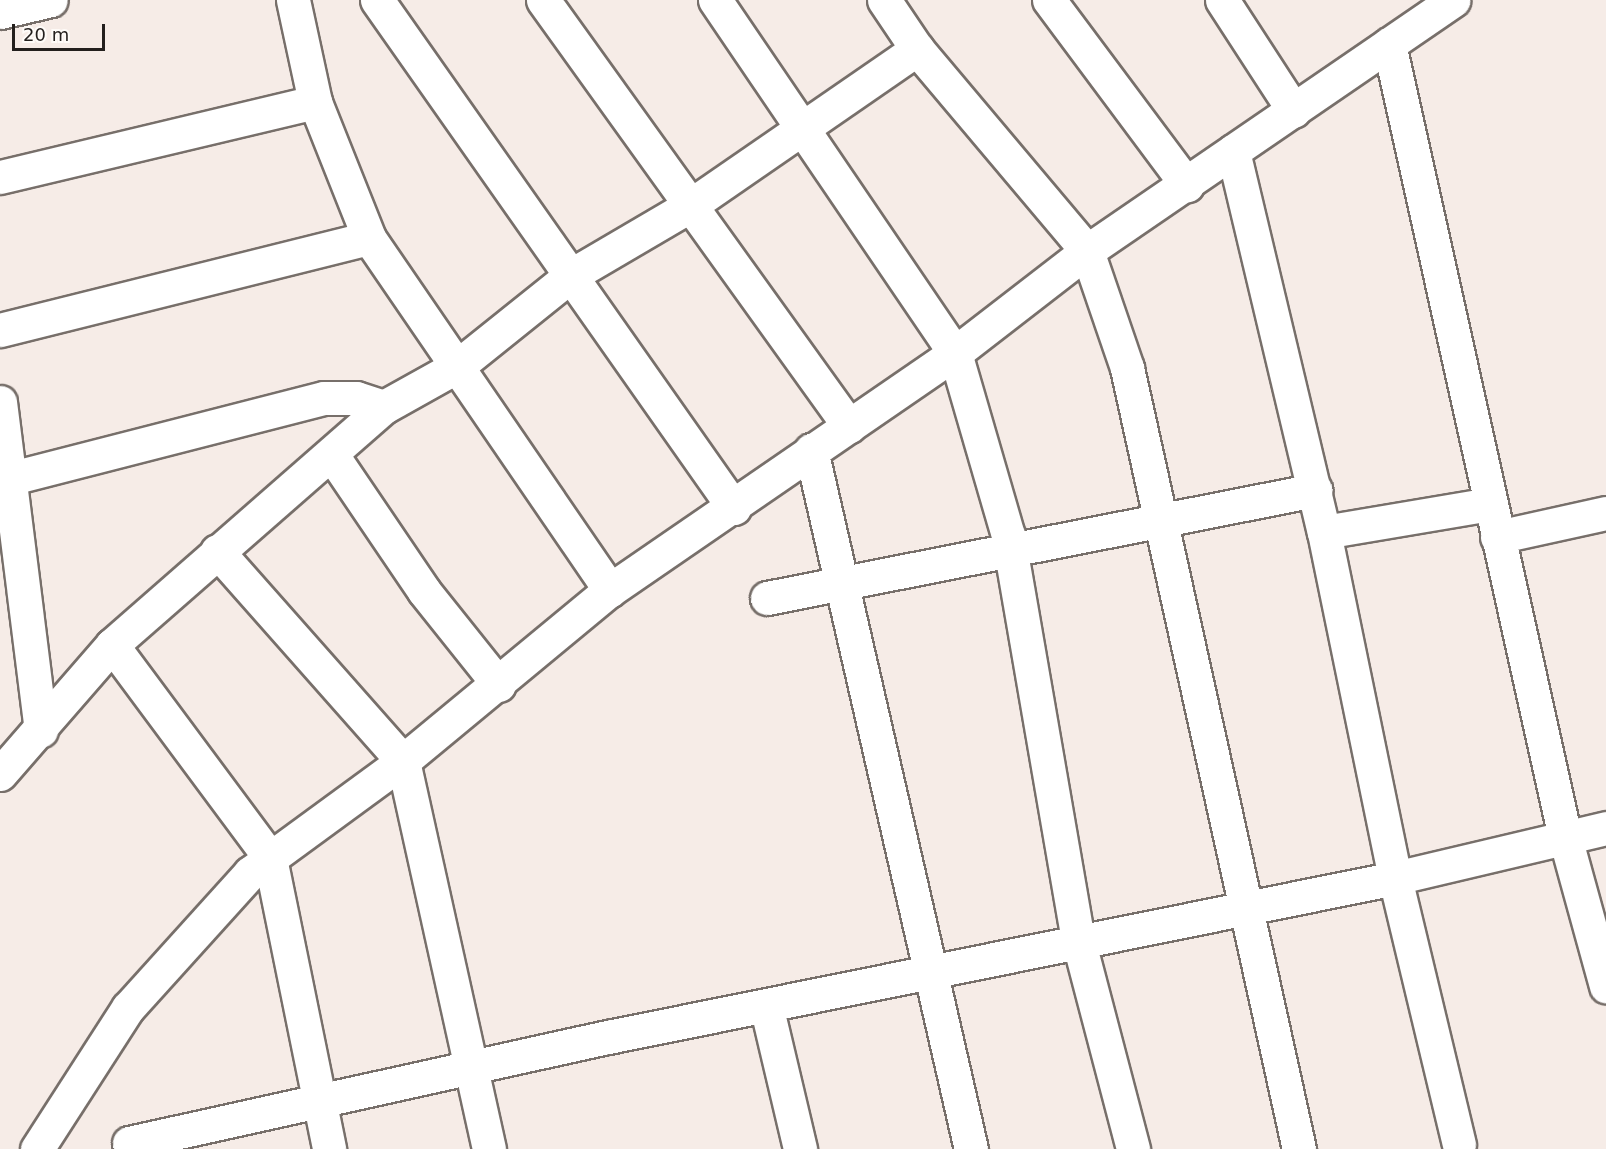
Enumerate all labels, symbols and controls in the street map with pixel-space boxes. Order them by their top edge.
scale bar [15,12,108,50]
text: 20 m [23,24,69,45]

